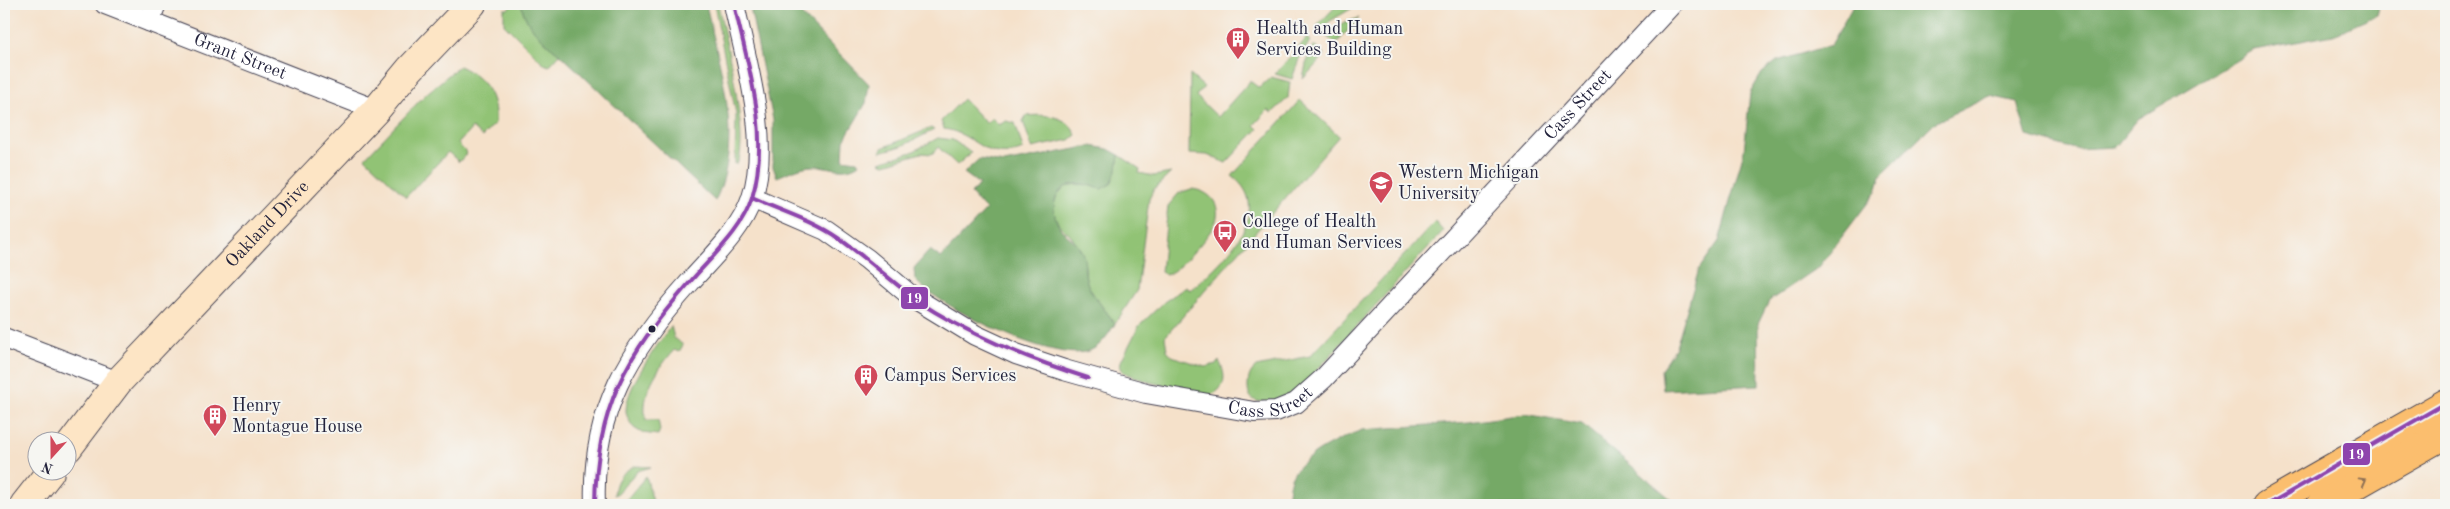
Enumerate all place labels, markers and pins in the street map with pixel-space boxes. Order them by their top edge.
place label: Health and Human Services Building [1256,20,1403,59]
building icon: Health and Human Services Building [1225,26,1251,60]
place label: Western Michigan University [1398,164,1539,203]
school or university icon: Western Michigan University [1368,170,1394,204]
place label: College of Health and Human Services [1242,213,1402,252]
bus stop icon: College of Health and Human Services [1212,219,1238,253]
unlabelled marker [647,324,657,334]
building icon: Campus Services [853,363,879,397]
place label: Campus Services [884,367,1016,385]
place label: Henry Montague House [232,397,362,436]
building icon: Henry Montague House [202,403,228,437]

